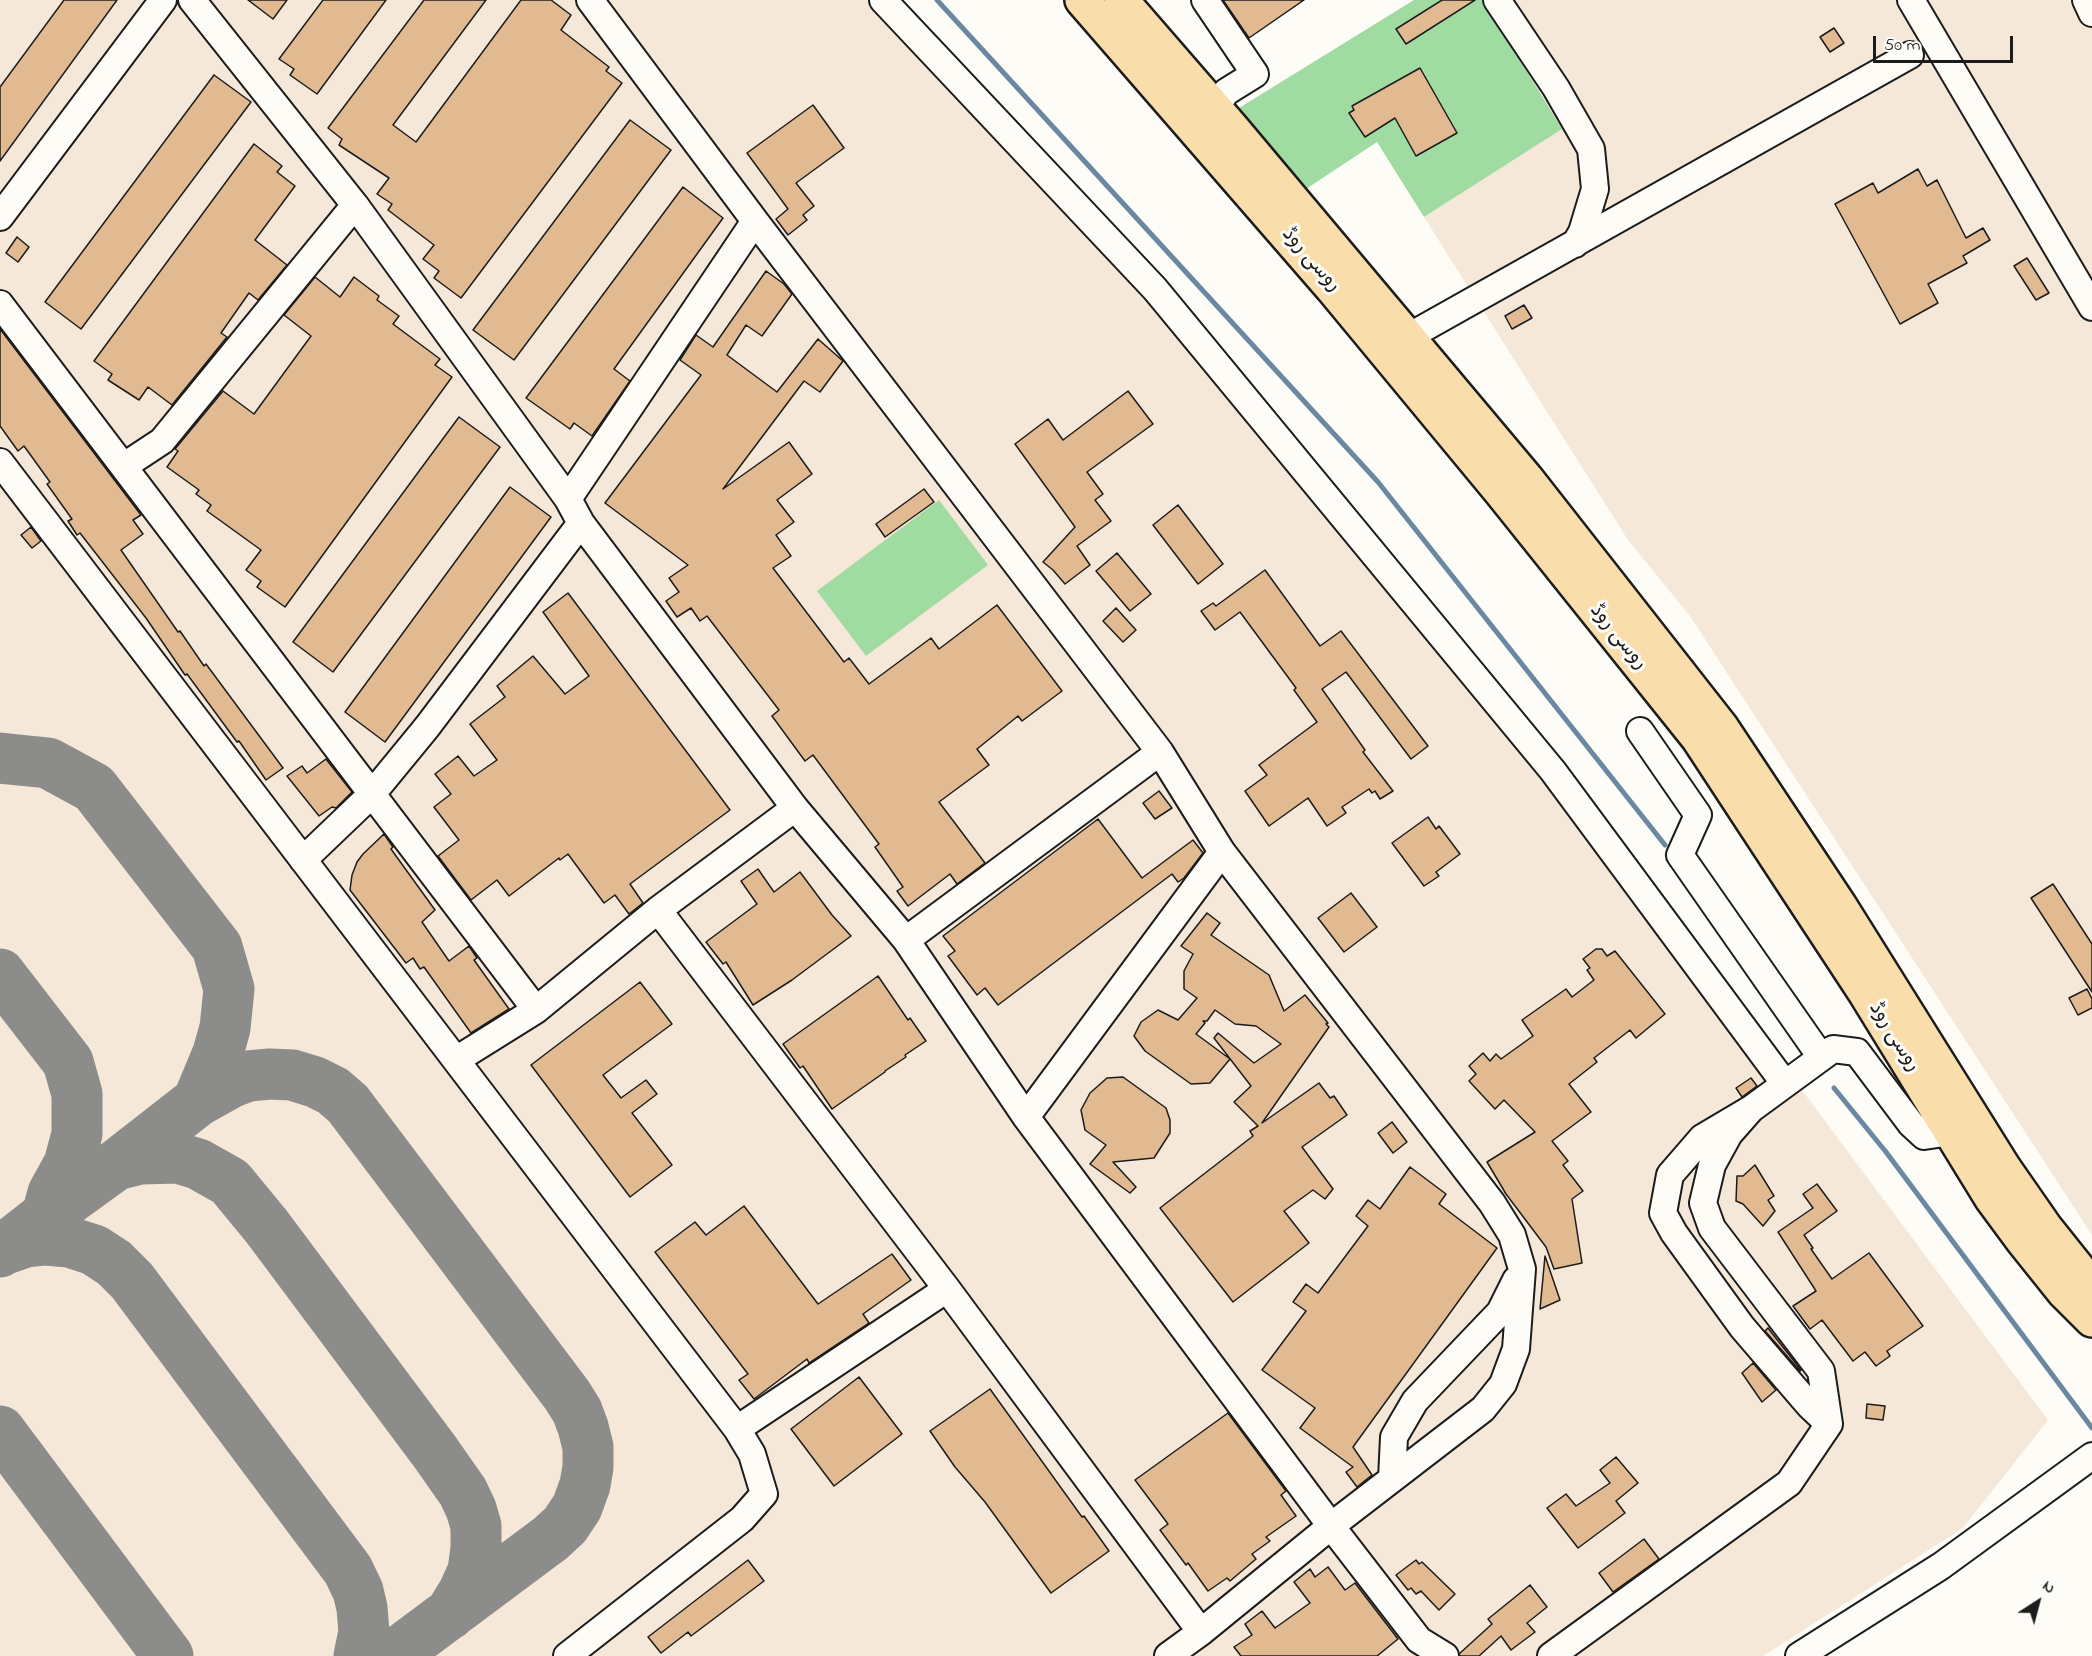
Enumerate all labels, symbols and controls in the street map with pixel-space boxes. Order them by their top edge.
scale bar [1876,24,2016,62]
text: 50 m [1884,33,1921,59]
street label: روسی روڈ [1275,224,1345,298]
street label: روسی روڈ [1583,600,1651,676]
street label: روسی روڈ [1862,999,1924,1077]
north arrow [2008,1572,2068,1632]
text: N [2037,1575,2060,1600]

